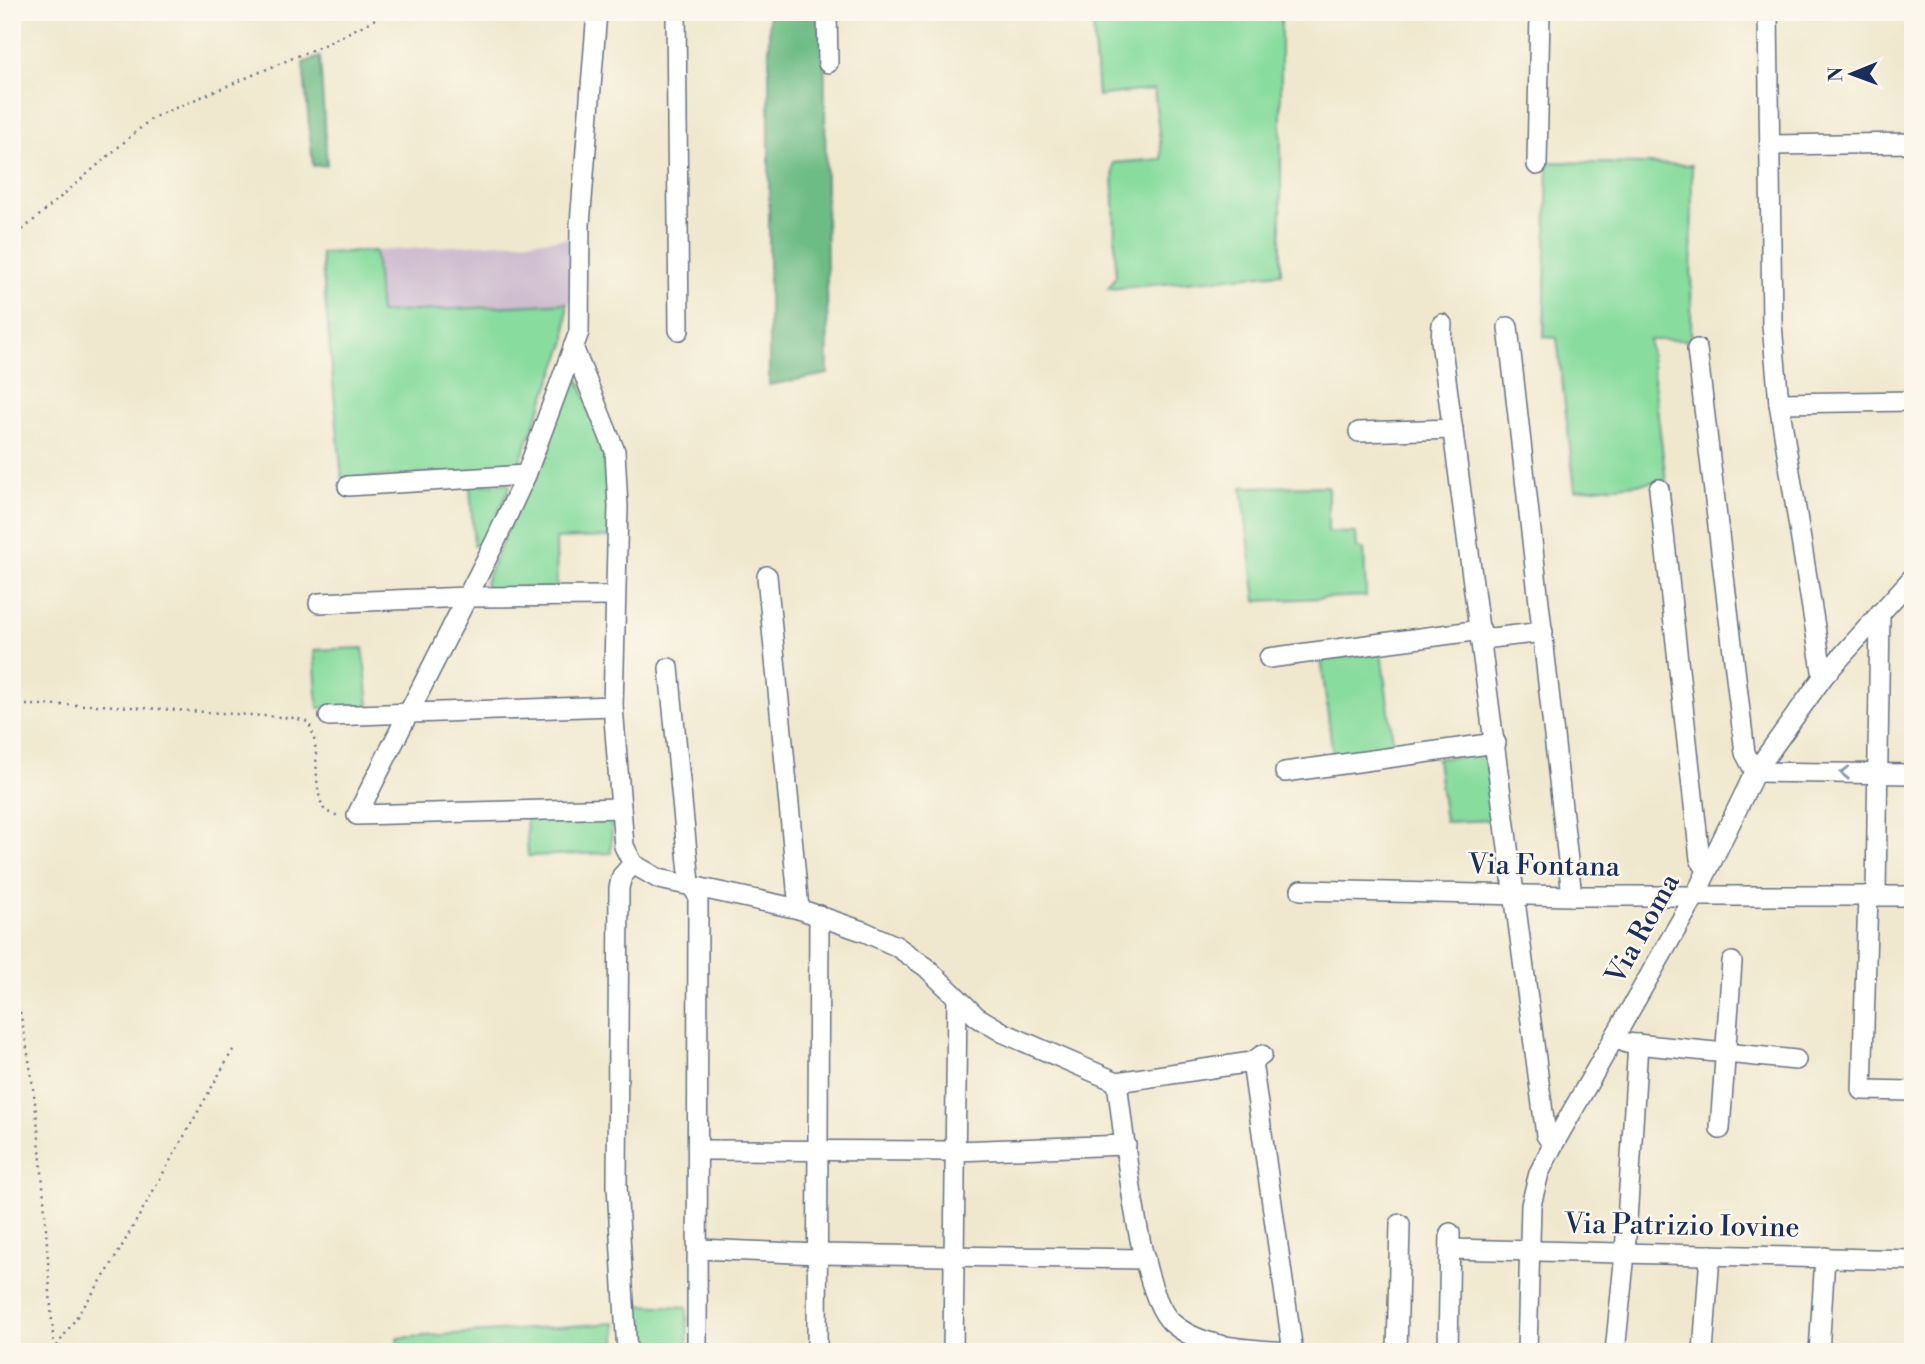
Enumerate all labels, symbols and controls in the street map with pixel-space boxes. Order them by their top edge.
north arrow [1816,38,1886,108]
text: N [1824,67,1848,82]
one-way arrow [1839,765,1849,781]
street label: Via Fontana [1467,847,1621,885]
street label: Via Roma [1598,867,1688,991]
street label: Via Patrizio Iovine [1563,1206,1800,1246]

